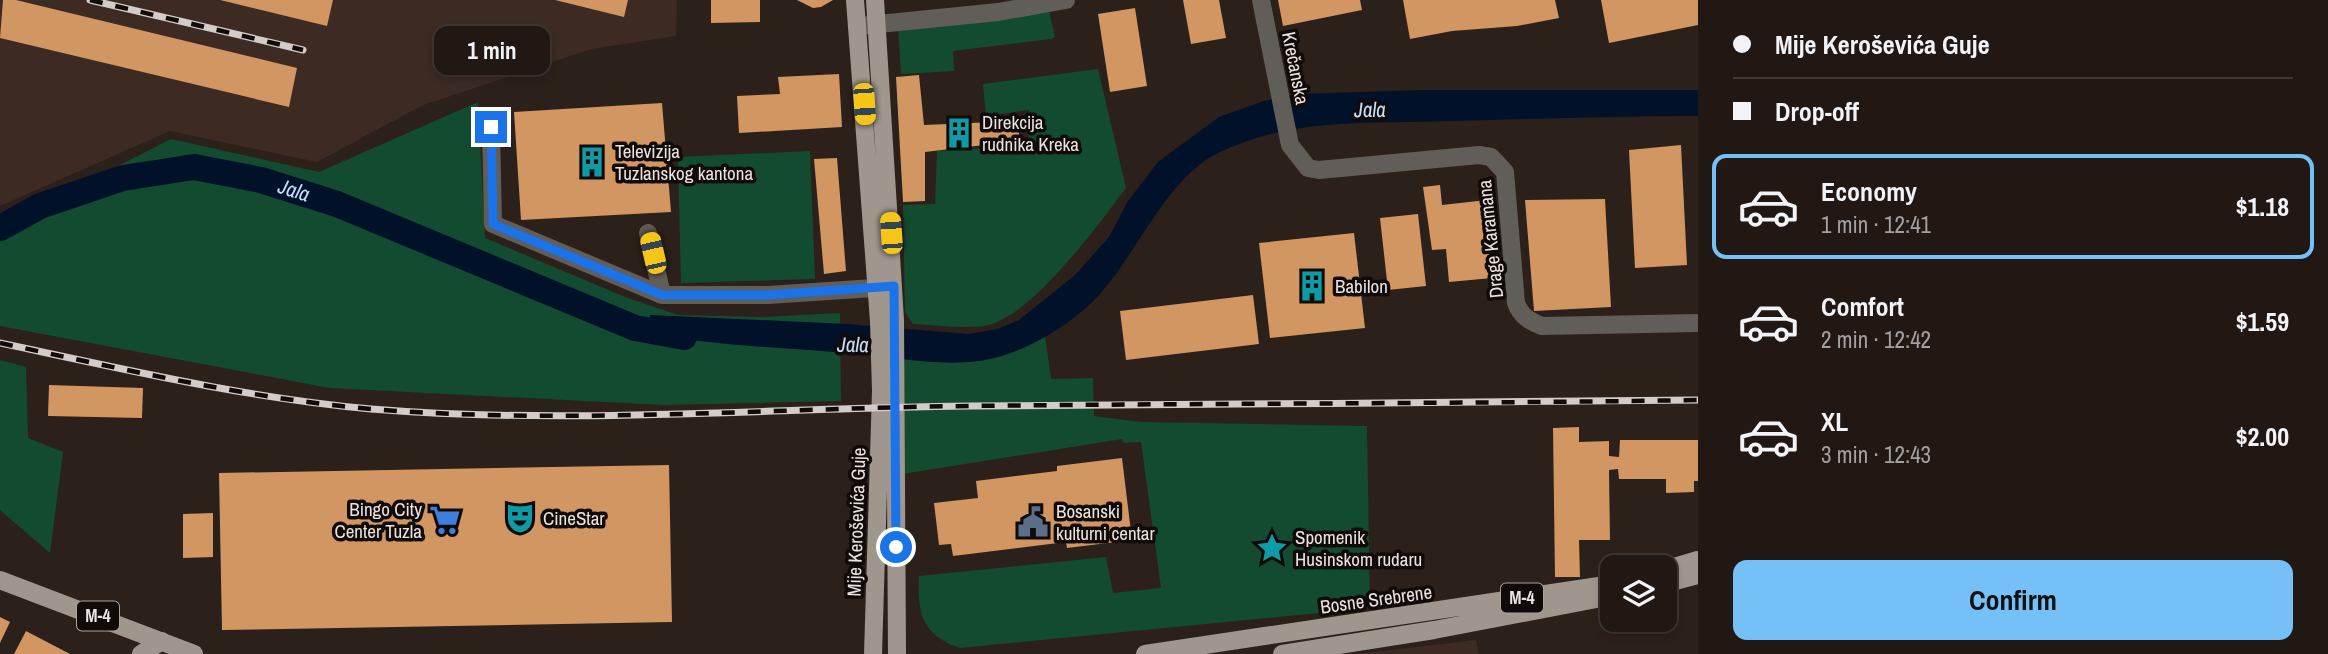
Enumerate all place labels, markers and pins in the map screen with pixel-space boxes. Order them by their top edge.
place label: Direkcija rudnika Kreka [982,109,1079,157]
building icon: Direkcija rudnika Kreka [942,116,976,150]
place label: Televizija Tuzlanskog kantona [615,138,753,186]
building icon: Televizija Tuzlanskog kantona [575,145,609,179]
building icon: Babilon [1295,269,1329,303]
place label: Babilon [1335,273,1388,299]
place label: Bingo City Center Tuzla [334,496,422,544]
place label: Bosanski kulturni centar [1056,498,1156,546]
theatre icon: CineStar [503,501,537,535]
supermarket icon: Bingo City Center Tuzla [428,503,462,537]
place label: CineStar [543,505,605,531]
public building icon: Bosanski kulturni centar [1016,505,1050,539]
place label: Spomenik Husinskom rudaru [1295,524,1422,572]
place icon: Spomenik Husinskom rudaru [1255,531,1289,565]

